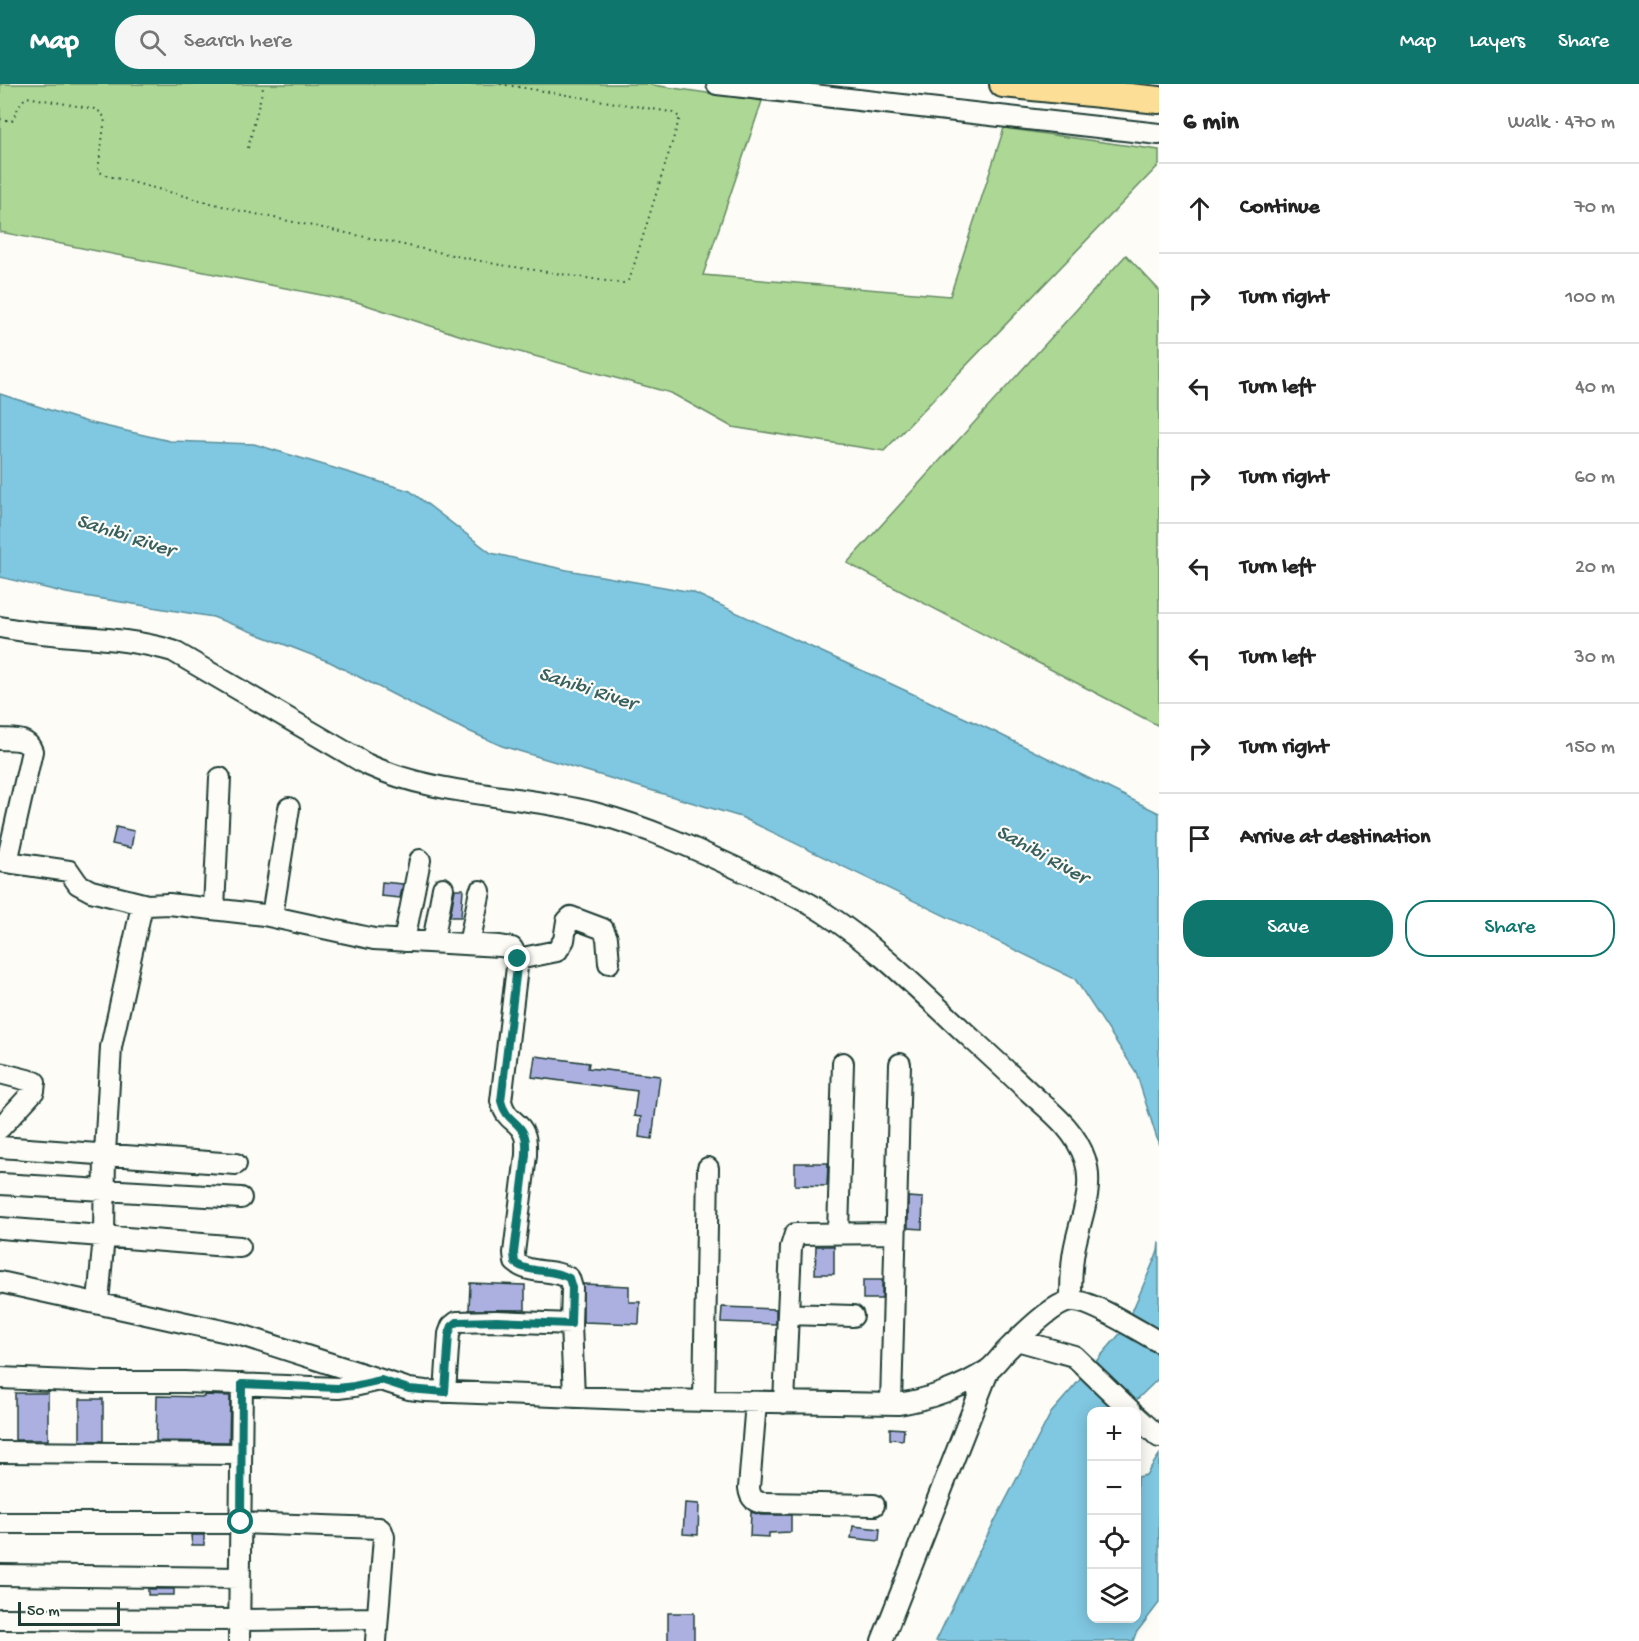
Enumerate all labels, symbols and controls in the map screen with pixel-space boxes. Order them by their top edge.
search box [115,15,535,69]
text: Map [30,26,79,59]
icon: search [136,26,169,59]
text: Search here [184,29,292,55]
text: Map [1400,30,1436,55]
text: Layers [1469,30,1525,55]
text: Share [1558,30,1609,55]
text: 6 min [1183,108,1239,139]
text: Walk · 470 m [1508,112,1615,135]
icon: ahead [1183,192,1216,225]
text: Continue [1240,195,1320,221]
text: 70 m [1574,197,1615,220]
icon: right [1183,282,1216,315]
text: Turn right [1240,285,1328,311]
text: 100 m [1565,287,1615,310]
icon: left [1183,372,1216,405]
text: Turn left [1240,375,1314,401]
text: 40 m [1575,377,1615,400]
icon: right [1183,462,1216,495]
text: Turn right [1240,465,1328,491]
text: 60 m [1575,467,1615,490]
water label: Sahibi River [73,510,181,566]
icon: left [1183,552,1216,585]
text: Turn left [1240,555,1314,581]
text: 20 m [1575,557,1615,580]
icon: left [1183,642,1216,675]
text: Turn left [1240,645,1314,671]
text: 30 m [1574,647,1615,670]
water label: Sahibi River [535,663,643,719]
icon: right [1183,732,1216,765]
text: Turn right [1240,735,1328,761]
text: 150 m [1566,737,1615,760]
water label: Sahibi River [991,821,1095,894]
icon: arrive [1183,822,1216,855]
text: Arrive at destination [1240,825,1430,851]
button: Save [1183,900,1393,957]
button: Share [1405,900,1615,957]
route end [504,945,530,971]
map controls [1087,1407,1141,1623]
button: + [1087,1407,1141,1461]
button: − [1087,1461,1141,1515]
route start [227,1508,253,1534]
button: locate [1087,1515,1141,1569]
button: layers [1087,1569,1141,1623]
scale bar [18,1599,120,1626]
text: 50 m [27,1603,60,1622]

